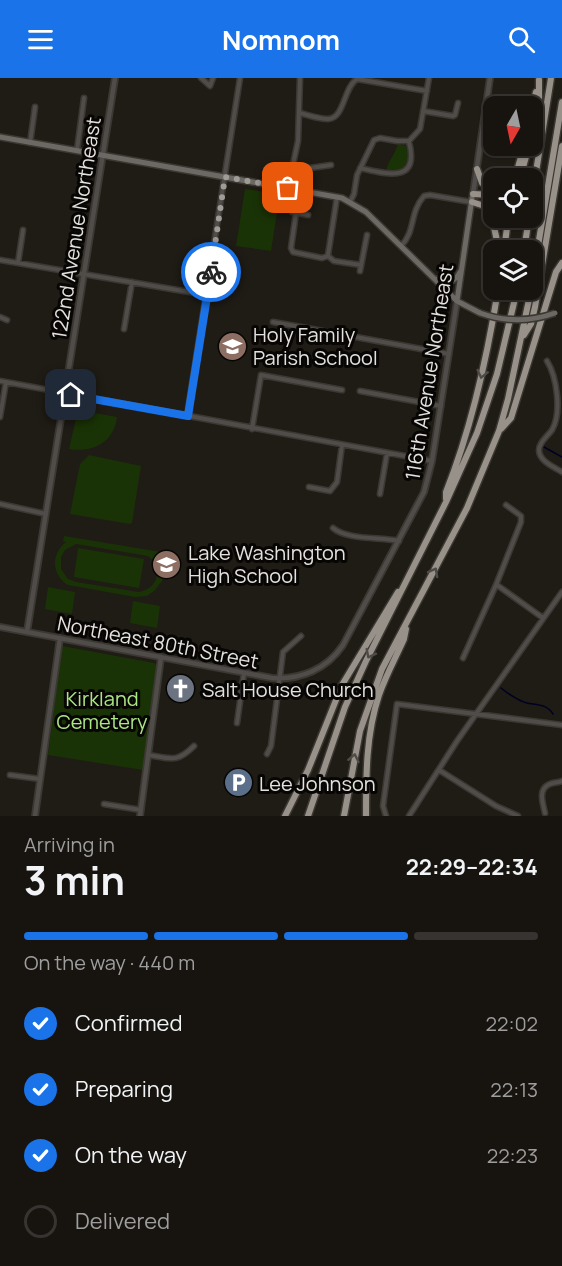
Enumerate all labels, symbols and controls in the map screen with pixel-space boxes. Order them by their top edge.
text: Nomnom [222,21,340,58]
icon: menu [24,23,57,56]
icon: search [505,23,538,56]
north arrow [483,96,543,156]
map controls [483,96,543,300]
street label: 122nd Avenue Northeast [45,115,107,341]
pin [262,162,313,213]
button: locate [483,168,543,228]
icon: bag [271,171,304,204]
button: layers [483,240,543,300]
courier [181,242,241,302]
icon: bike [195,256,228,289]
street label: 116th Avenue Northeast [399,262,459,482]
place label: Holy Family Parish School [253,321,378,371]
school or university icon: Holy Family Parish School [216,330,248,362]
pin [45,369,96,420]
one-way arrow [476,369,489,379]
icon: home [54,378,87,411]
place label: Lake Washington High School [188,539,346,589]
school or university icon: Lake Washington High School [151,548,183,580]
one-way arrow [427,567,438,578]
street label: Northeast 80th Street [55,609,261,675]
one-way arrow [365,647,377,658]
church icon: Salt House Church [165,673,197,705]
place label: Salt House Church [202,676,374,703]
park label: Kirkland Cemetery [56,685,148,735]
one-way arrow [347,754,360,764]
parking icon: Lee Johnson [222,767,254,799]
place label: Lee Johnson [259,770,376,797]
text: Arriving in [24,831,115,858]
text: 22:29–22:34 [406,852,538,882]
text: 3 min [24,853,125,907]
text: On the way · 440 m [24,949,195,976]
icon: check [24,1007,57,1040]
text: Confirmed [75,1008,183,1038]
text: 22:02 [486,1010,538,1037]
icon: check [24,1073,57,1106]
text: Preparing [75,1074,173,1104]
text: 22:13 [490,1076,538,1103]
icon: check [24,1139,57,1172]
text: On the way [75,1140,187,1170]
text: 22:23 [487,1142,538,1169]
text: Delivered [75,1206,170,1236]

